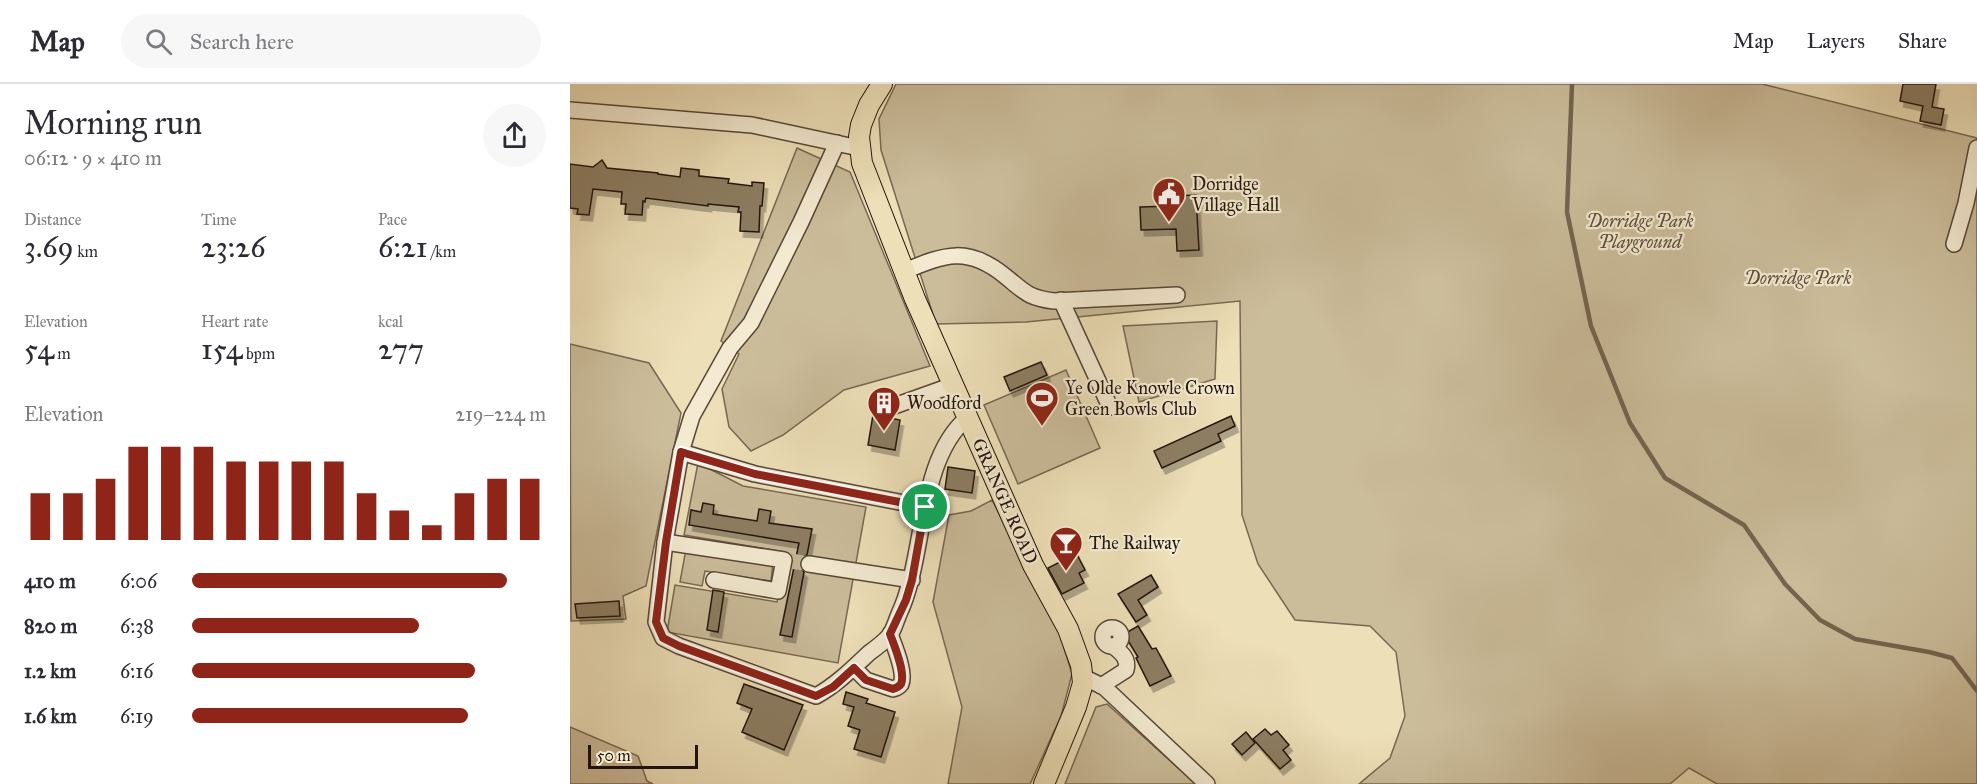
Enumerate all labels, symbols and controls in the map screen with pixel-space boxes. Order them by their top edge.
search box [121,14,541,68]
text: Map [30,24,85,59]
icon: search [142,25,175,58]
text: Search here [190,28,294,55]
text: Map [1733,28,1774,54]
text: Layers [1807,28,1865,54]
text: Share [1898,28,1947,54]
text: Morning run [24,103,202,143]
button: share [483,104,546,167]
text: 06:12 · 9 × 410 m [24,146,162,170]
place label: Dorridge Village Hall [1191,173,1280,217]
public building icon: Dorridge Village Hall [1151,176,1187,223]
text: Distance [24,210,81,229]
text: Time [201,210,236,229]
text: Pace [378,210,407,229]
park label: Dorridge Park Playground [1587,210,1693,253]
text: 3.69 [24,229,74,265]
text: 23:26 [201,229,266,265]
text: 6:21 [378,229,428,265]
text: km [74,242,98,261]
text: /km [428,242,456,261]
park label: Dorridge Park [1745,267,1851,289]
text: Elevation [24,312,88,331]
text: Heart rate [201,312,268,331]
text: kcal [378,312,403,331]
text: 54 [24,331,54,367]
text: 154 [201,331,243,367]
text: 277 [378,331,424,367]
text: m [54,344,71,363]
text: bpm [243,344,275,363]
place label: Ye Olde Knowle Crown Green Bowls Club [1065,377,1235,420]
sports icon: Ye Olde Knowle Crown Green Bowls Club [1024,380,1060,427]
building icon: Woodford [866,385,902,432]
place label: Woodford [907,392,982,414]
text: Elevation [24,402,103,426]
text: 219–224 m [455,402,546,426]
street label: GRANGE ROAD [967,435,1043,567]
pin [899,481,950,532]
icon: arrive [908,490,941,523]
bar icon: The Railway [1048,525,1084,572]
place label: The Railway [1089,532,1181,554]
text: 410 m [24,569,76,593]
text: 6:06 [120,569,157,593]
text: 820 m [24,614,77,638]
text: 6:38 [120,614,154,638]
text: 1.2 km [24,659,76,683]
text: 6:16 [120,659,153,683]
text: 1.6 km [24,704,77,728]
text: 6:19 [120,704,154,728]
scale bar [588,742,698,770]
text: 50 m [597,746,631,765]

